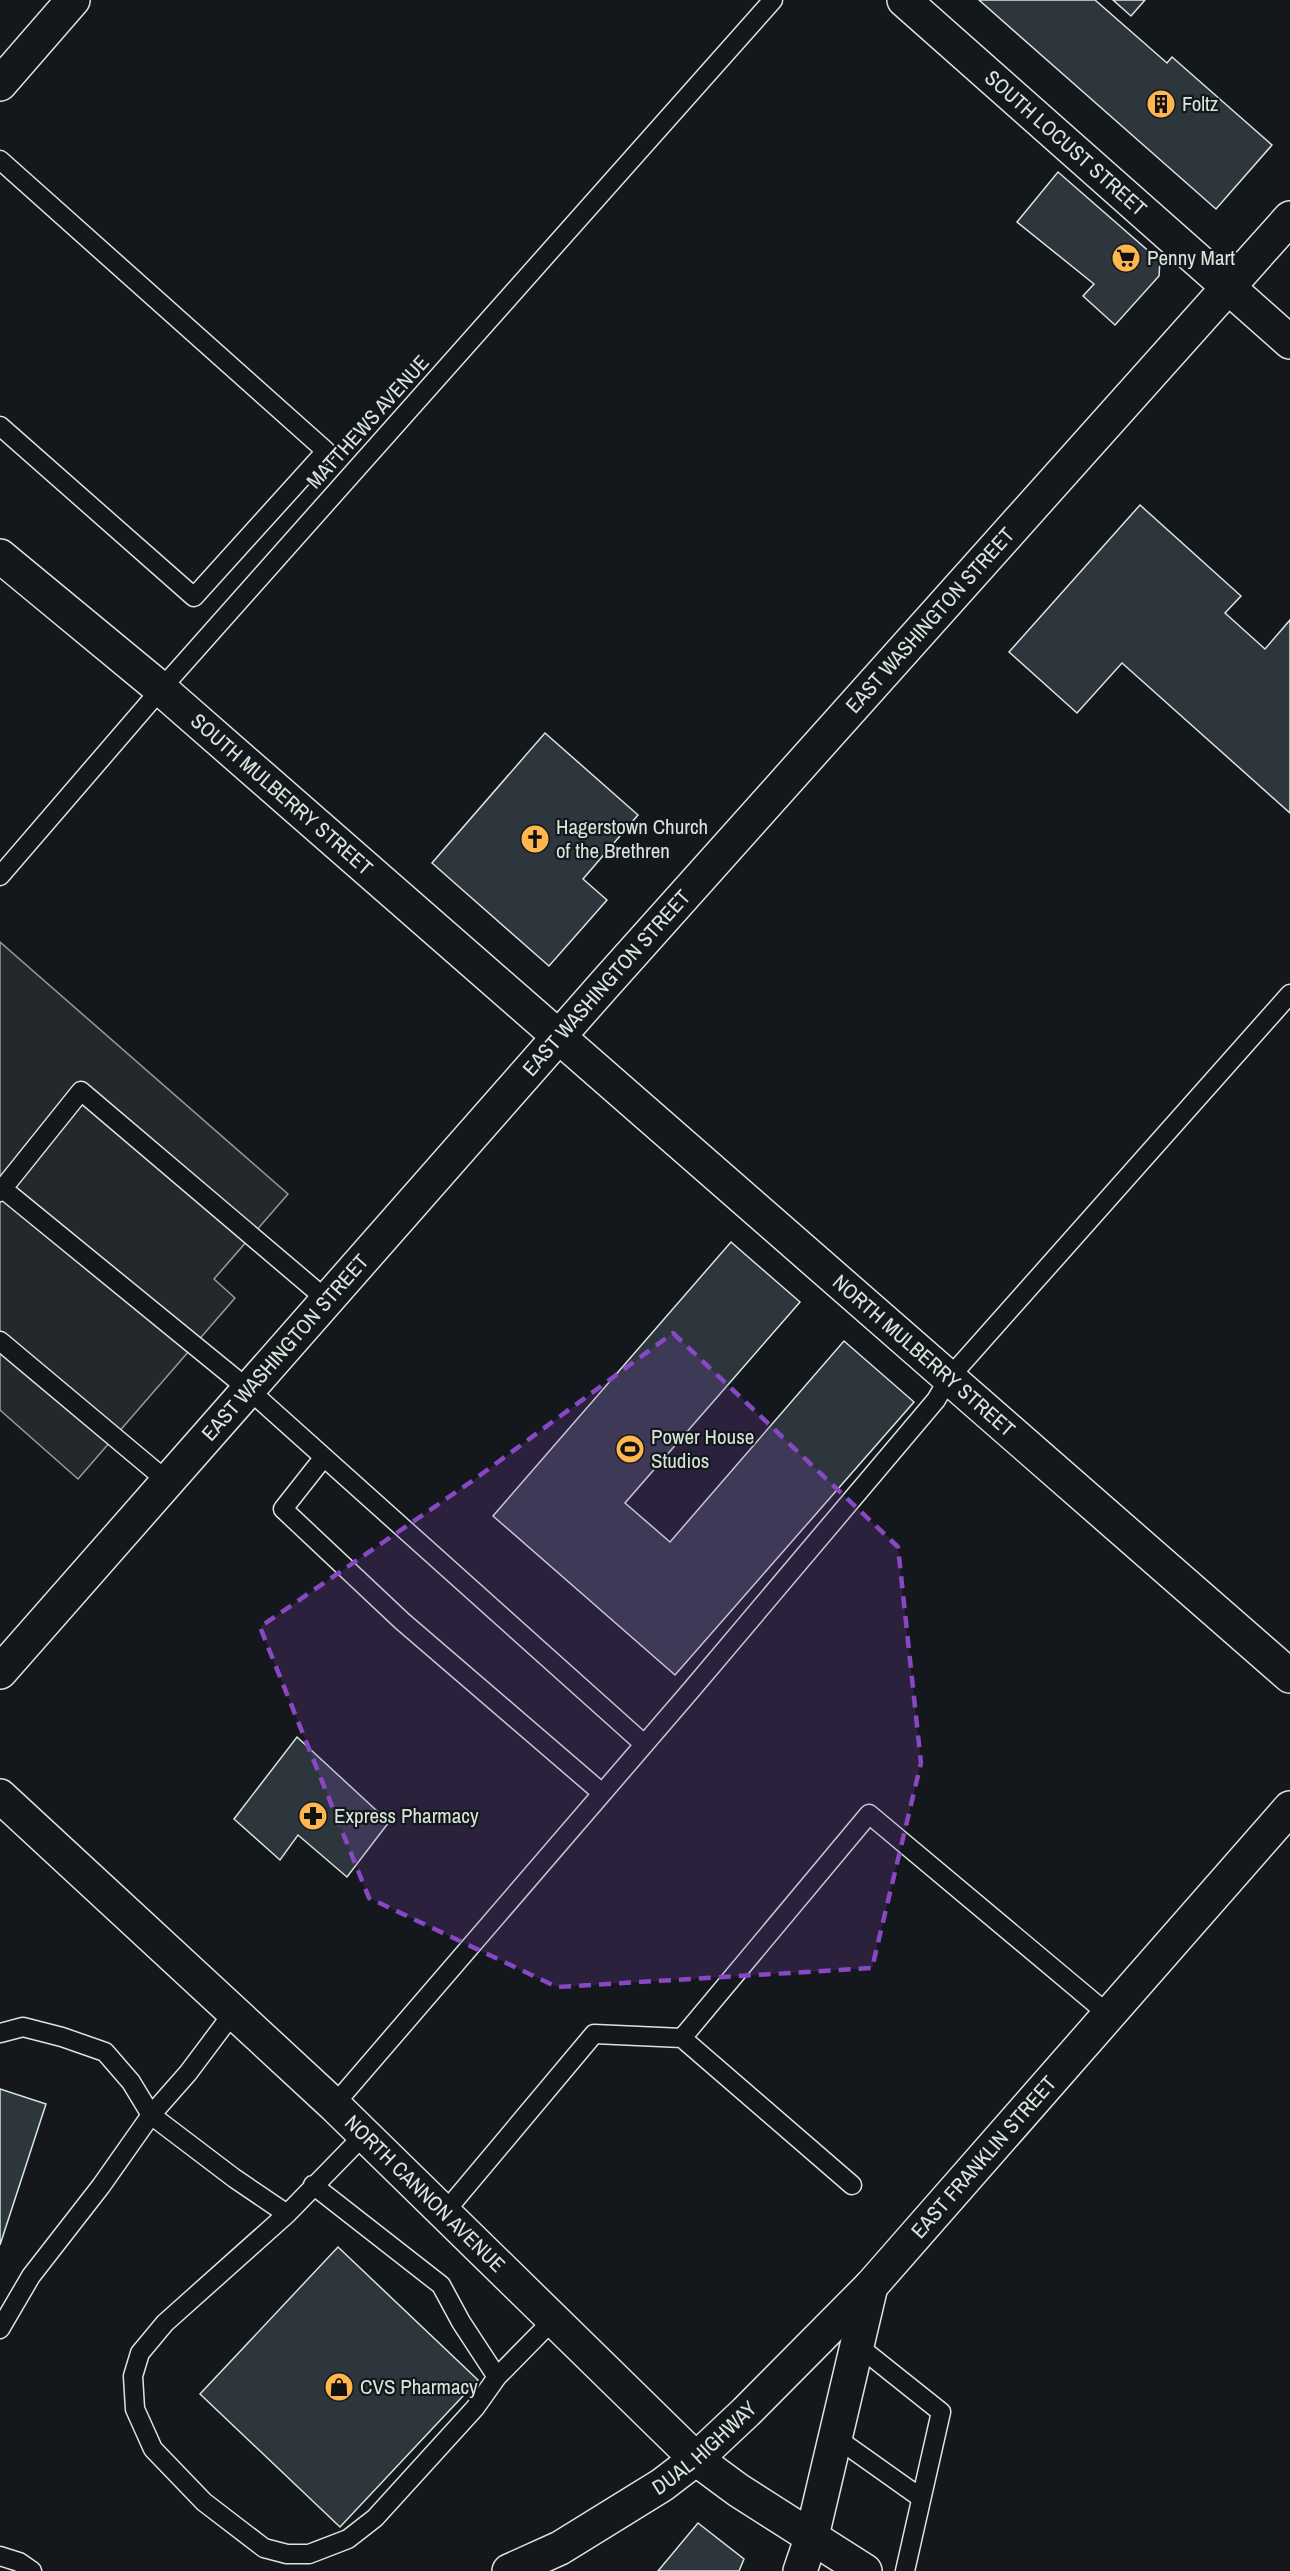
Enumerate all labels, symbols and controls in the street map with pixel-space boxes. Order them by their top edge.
street label: SOUTH LOCUST STREET [979,63,1154,223]
building icon: Foltz [1145,88,1177,120]
place label: Foltz [1182,89,1219,118]
supermarket icon: Penny Mart [1110,242,1142,274]
place label: Penny Mart [1147,243,1235,272]
street label: MATTHEWS AVENUE [300,349,436,495]
street label: EAST WASHINGTON STREET [839,521,1021,719]
street label: SOUTH MULBERRY STREET [185,706,380,882]
place label: Hagerstown Church of the Brethren [556,812,708,865]
church icon: Hagerstown Church of the Brethren [519,823,551,855]
street label: EAST WASHINGTON STREET [516,883,697,1082]
street label: EAST WASHINGTON STREET [195,1247,375,1447]
street label: NORTH MULBERRY STREET [827,1268,1022,1444]
place label: Power House Studios [651,1422,754,1475]
sports icon: Power House Studios [614,1433,646,1465]
pharmacy icon: Express Pharmacy [297,1800,329,1832]
place label: Express Pharmacy [334,1801,479,1830]
street label: EAST FRANKLIN STREET [904,2069,1063,2244]
street label: NORTH CANNON AVENUE [339,2108,512,2279]
shop icon: CVS Pharmacy [323,2371,355,2403]
place label: CVS Pharmacy [360,2372,478,2401]
street label: DUAL HIGHWAY [646,2394,763,2502]

